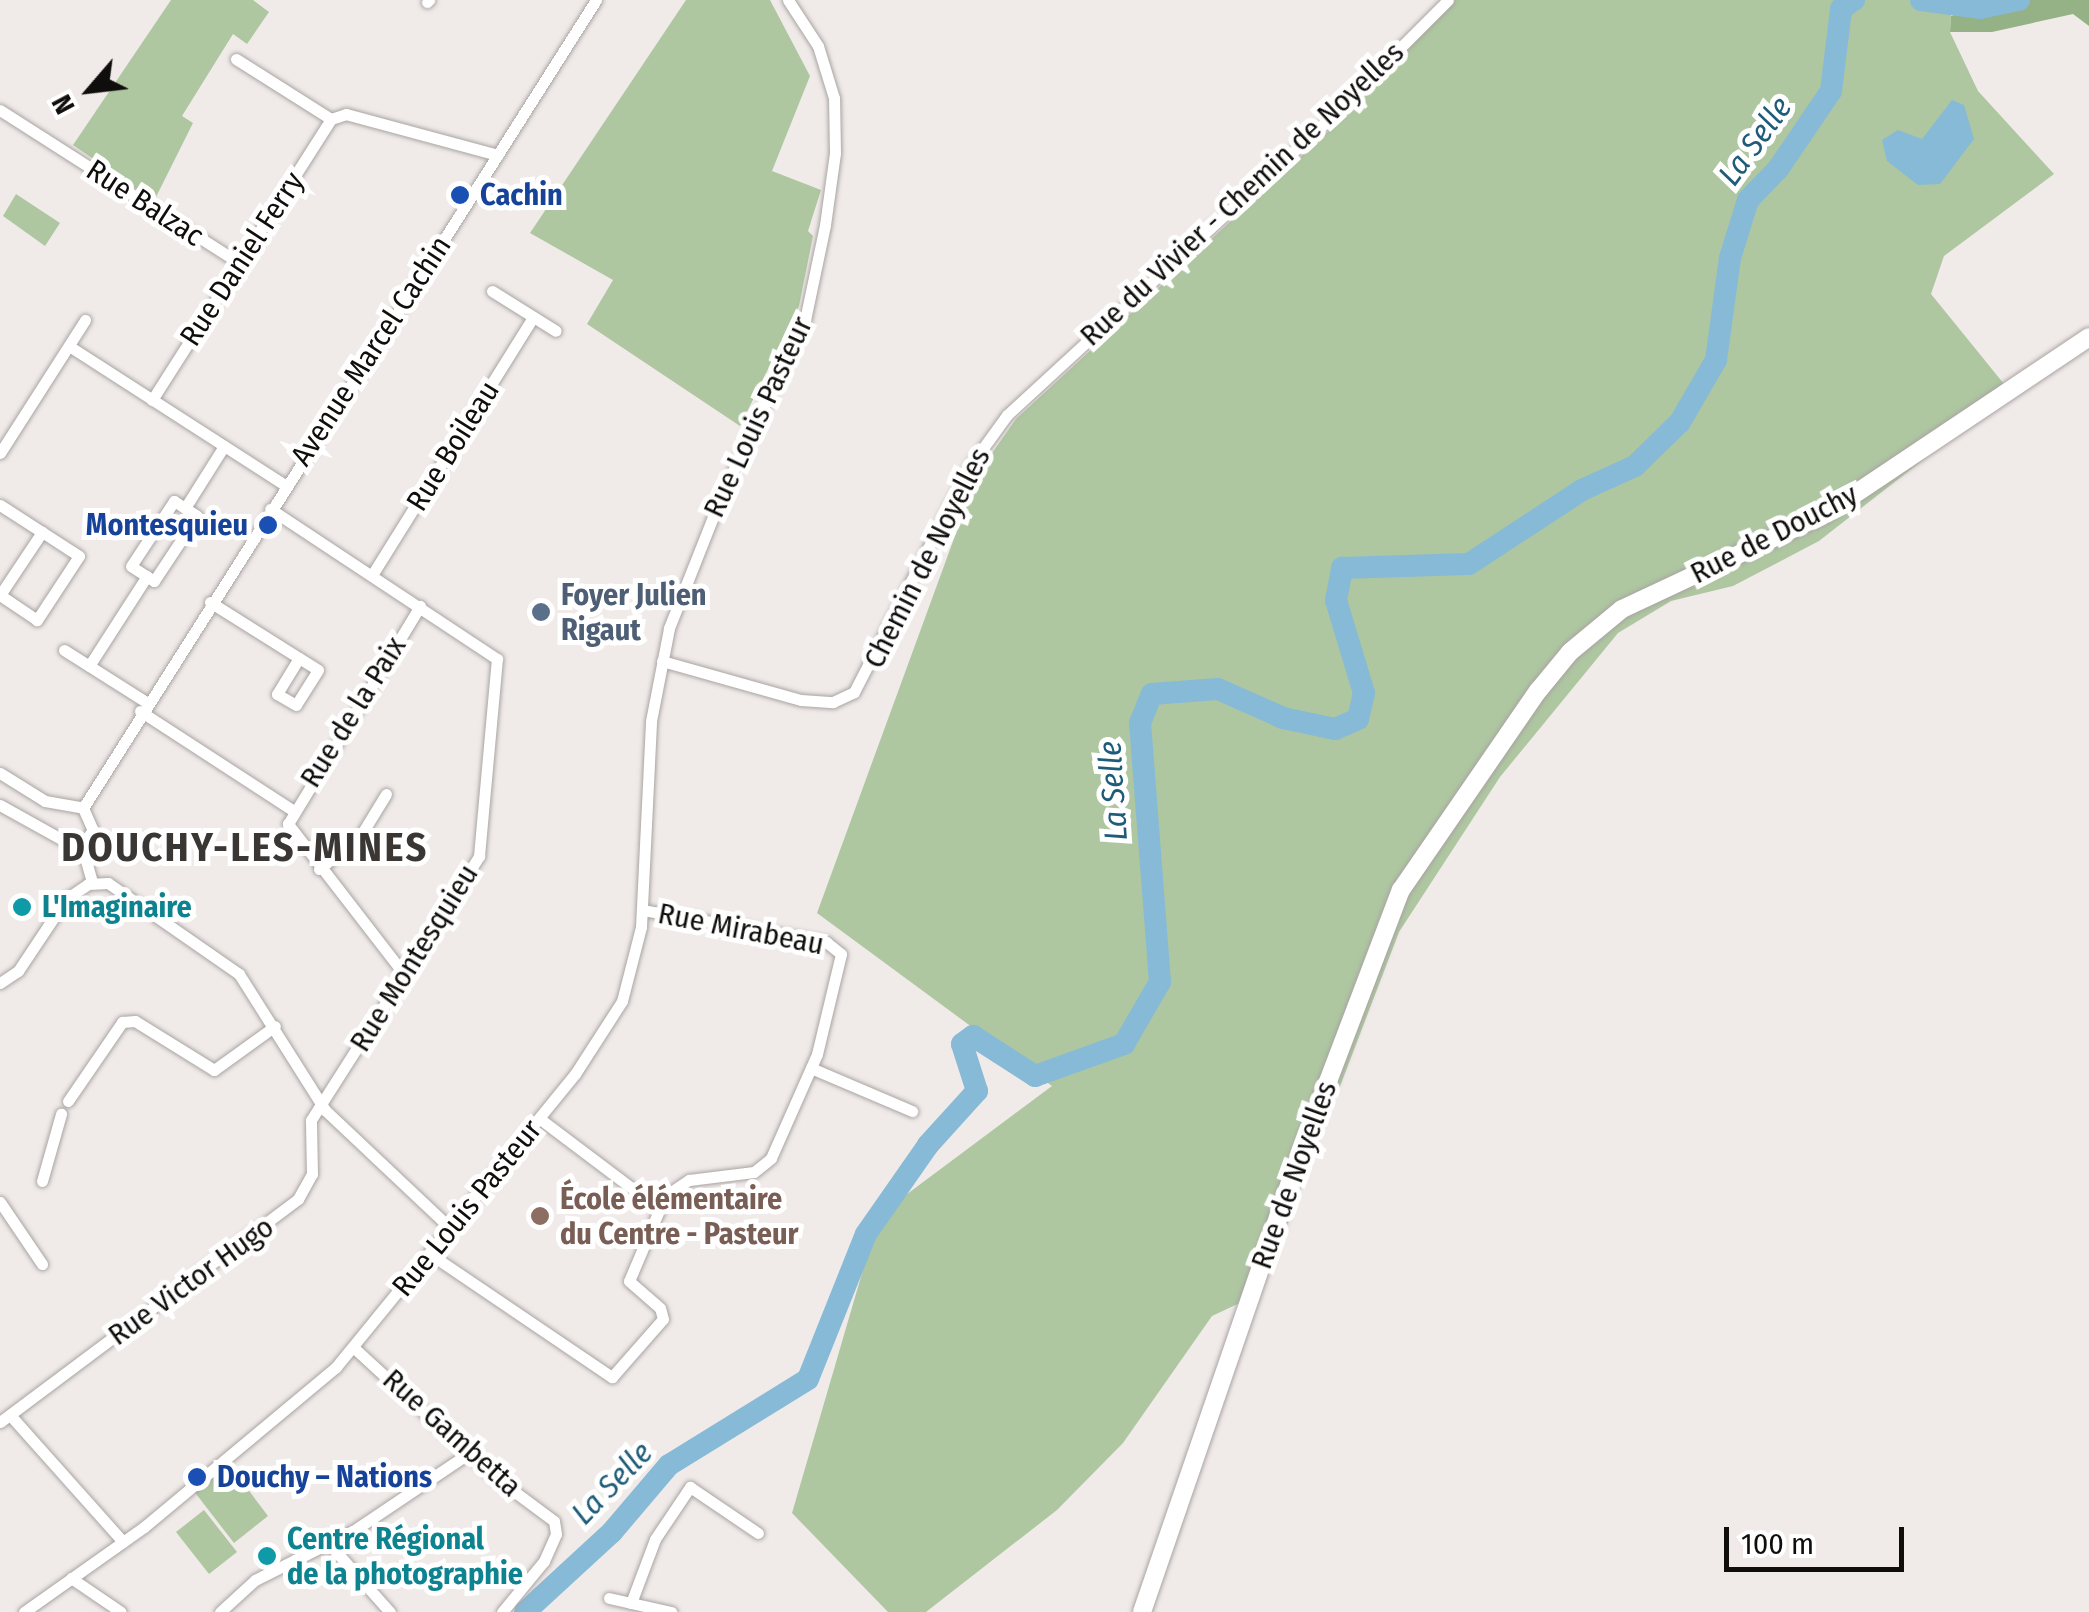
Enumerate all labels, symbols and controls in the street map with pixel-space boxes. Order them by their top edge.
street label: Rue du Vivier - Chemin de Noyelles [1073,34,1411,354]
north arrow [40,40,140,140]
text: N [45,89,82,119]
water label: La Selle [1710,89,1800,193]
street label: Rue Balzac [80,152,210,254]
street label: Rue Daniel Ferry [172,165,312,353]
place label: Cachin [480,177,563,213]
marker: Cachin [449,184,471,206]
street label: Avenue Marcel Cachin [283,229,459,473]
street label: Rue Louis Pasteur [696,311,820,523]
street label: Rue Boileau [399,374,507,518]
street label: Chemin de Noyelles [856,442,998,674]
street label: Rue de Douchy [1684,477,1864,591]
place label: Montesquieu [86,507,248,543]
marker: Montesquieu [257,514,279,536]
place label: Foyer Julien Rigaut [561,577,707,648]
marker: Foyer Julien Rigaut [530,601,552,623]
street label: Rue de la Paix [292,630,414,794]
water label: La Selle [1090,740,1136,842]
district label: DOUCHY-LES-MINES [61,824,429,872]
street label: Rue Montesquieu [342,858,486,1058]
place label: L'Imaginaire [42,889,192,925]
street label: Rue Mirabeau [655,895,827,963]
marker: L'Imaginaire [11,896,33,918]
street label: Rue de Noyelles [1243,1076,1345,1274]
street label: Rue Louis Pasteur [385,1112,549,1304]
place label: École élémentaire du Centre - Pasteur [560,1181,798,1252]
marker: École élémentaire du Centre - Pasteur [529,1205,551,1227]
street label: Rue Victor Hugo [101,1209,281,1353]
street label: Rue Gambetta [375,1361,529,1505]
water label: La Selle [563,1434,661,1532]
place label: Douchy – Nations [217,1459,432,1495]
marker: Douchy – Nations [186,1466,208,1488]
scale bar [1729,1507,1909,1569]
place label: Centre Régional de la photographie [287,1521,523,1592]
text: 100 m [1741,1526,1814,1562]
marker: Centre Régional de la photographie [256,1545,278,1567]

